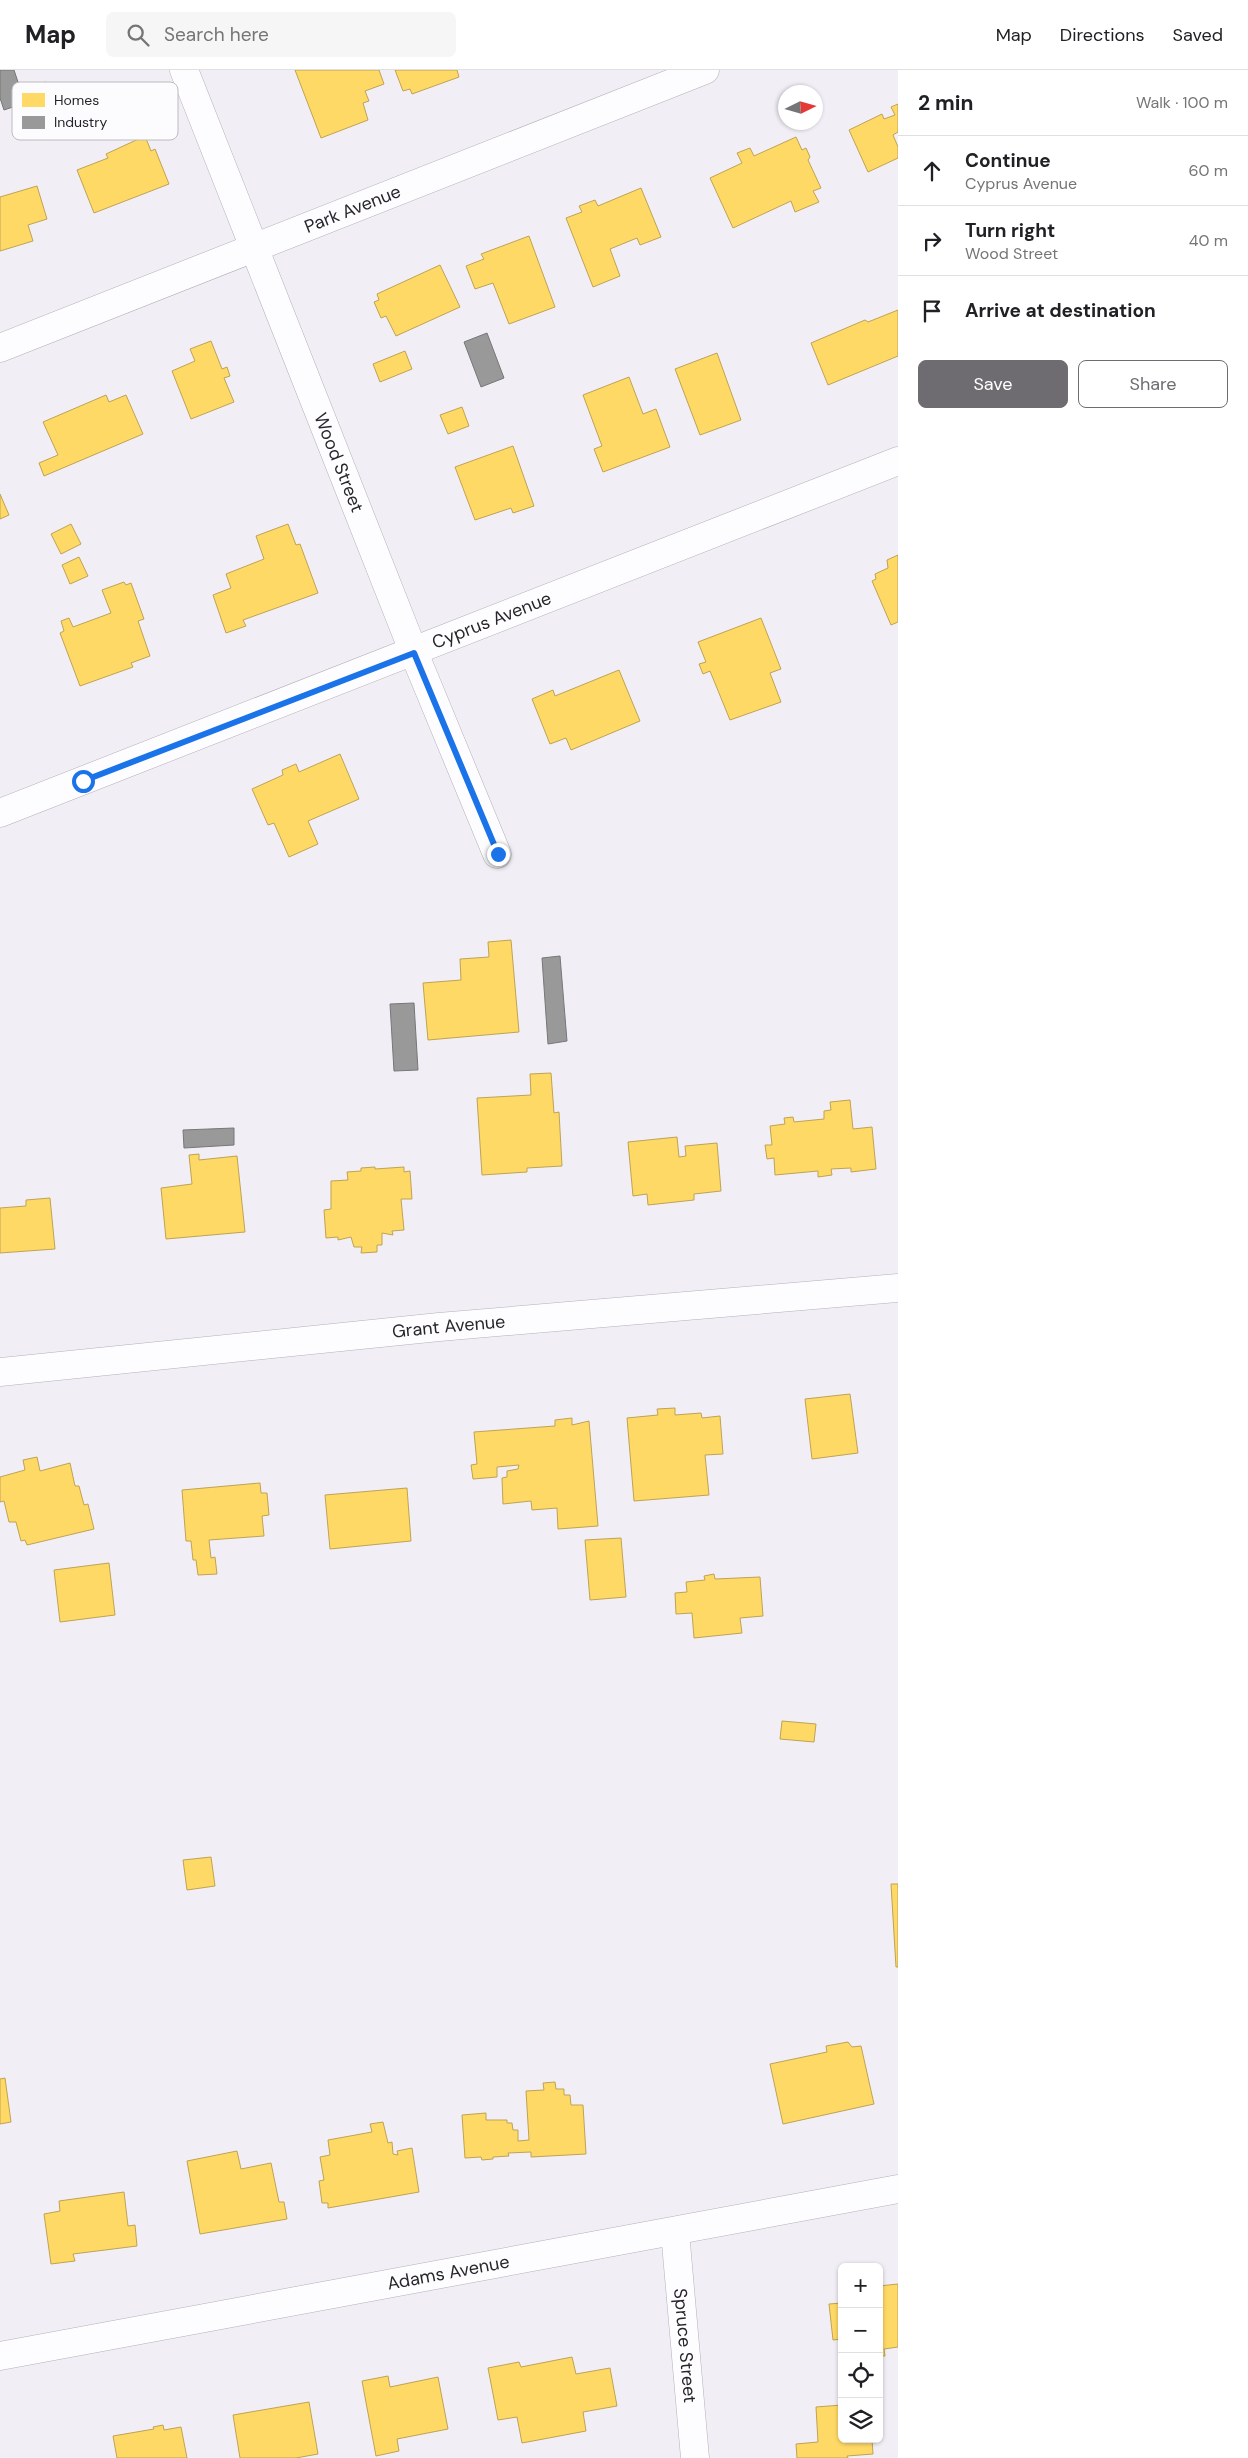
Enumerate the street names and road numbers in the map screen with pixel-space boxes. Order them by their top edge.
street label: Park Avenue [301,179,404,239]
street label: Wood Street [308,409,369,516]
street label: Cyprus Avenue [428,586,555,655]
street label: Grant Avenue [391,1309,506,1344]
street label: Adams Avenue [385,2250,511,2296]
street label: Spruce Street [668,2287,702,2404]

